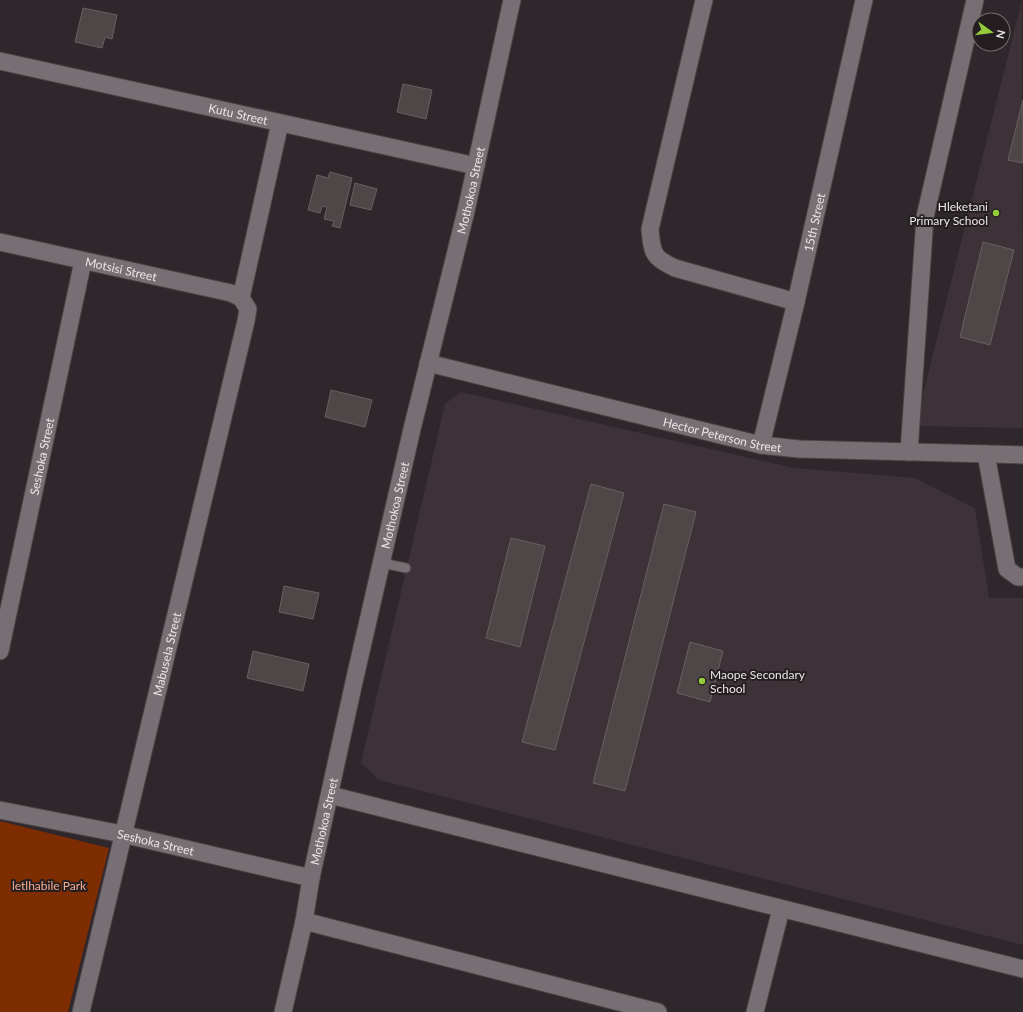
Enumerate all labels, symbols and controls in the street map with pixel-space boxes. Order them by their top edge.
north arrow [971,12,1011,52]
text: N [994,29,1009,40]
street label: Kutu Street [207,100,270,128]
street label: Mothokoa Street [453,145,487,235]
street label: 15th Street [800,191,828,253]
place label: Hleketani Primary School [909,199,988,228]
marker: Hleketani Primary School [991,208,1001,218]
street label: Motsisi Street [84,254,159,284]
street label: Hector Peterson Street [662,414,783,455]
street label: Seshoka Street [26,416,57,496]
street label: Mothokoa Street [377,460,412,550]
street label: Mabusela Street [149,610,184,697]
place label: Maope Secondary School [710,667,806,696]
marker: Maope Secondary School [697,676,707,686]
street label: Mothokoa Street [307,776,340,866]
street label: Seshoka Street [116,826,196,858]
park label: letlhabile Park [12,878,87,893]

